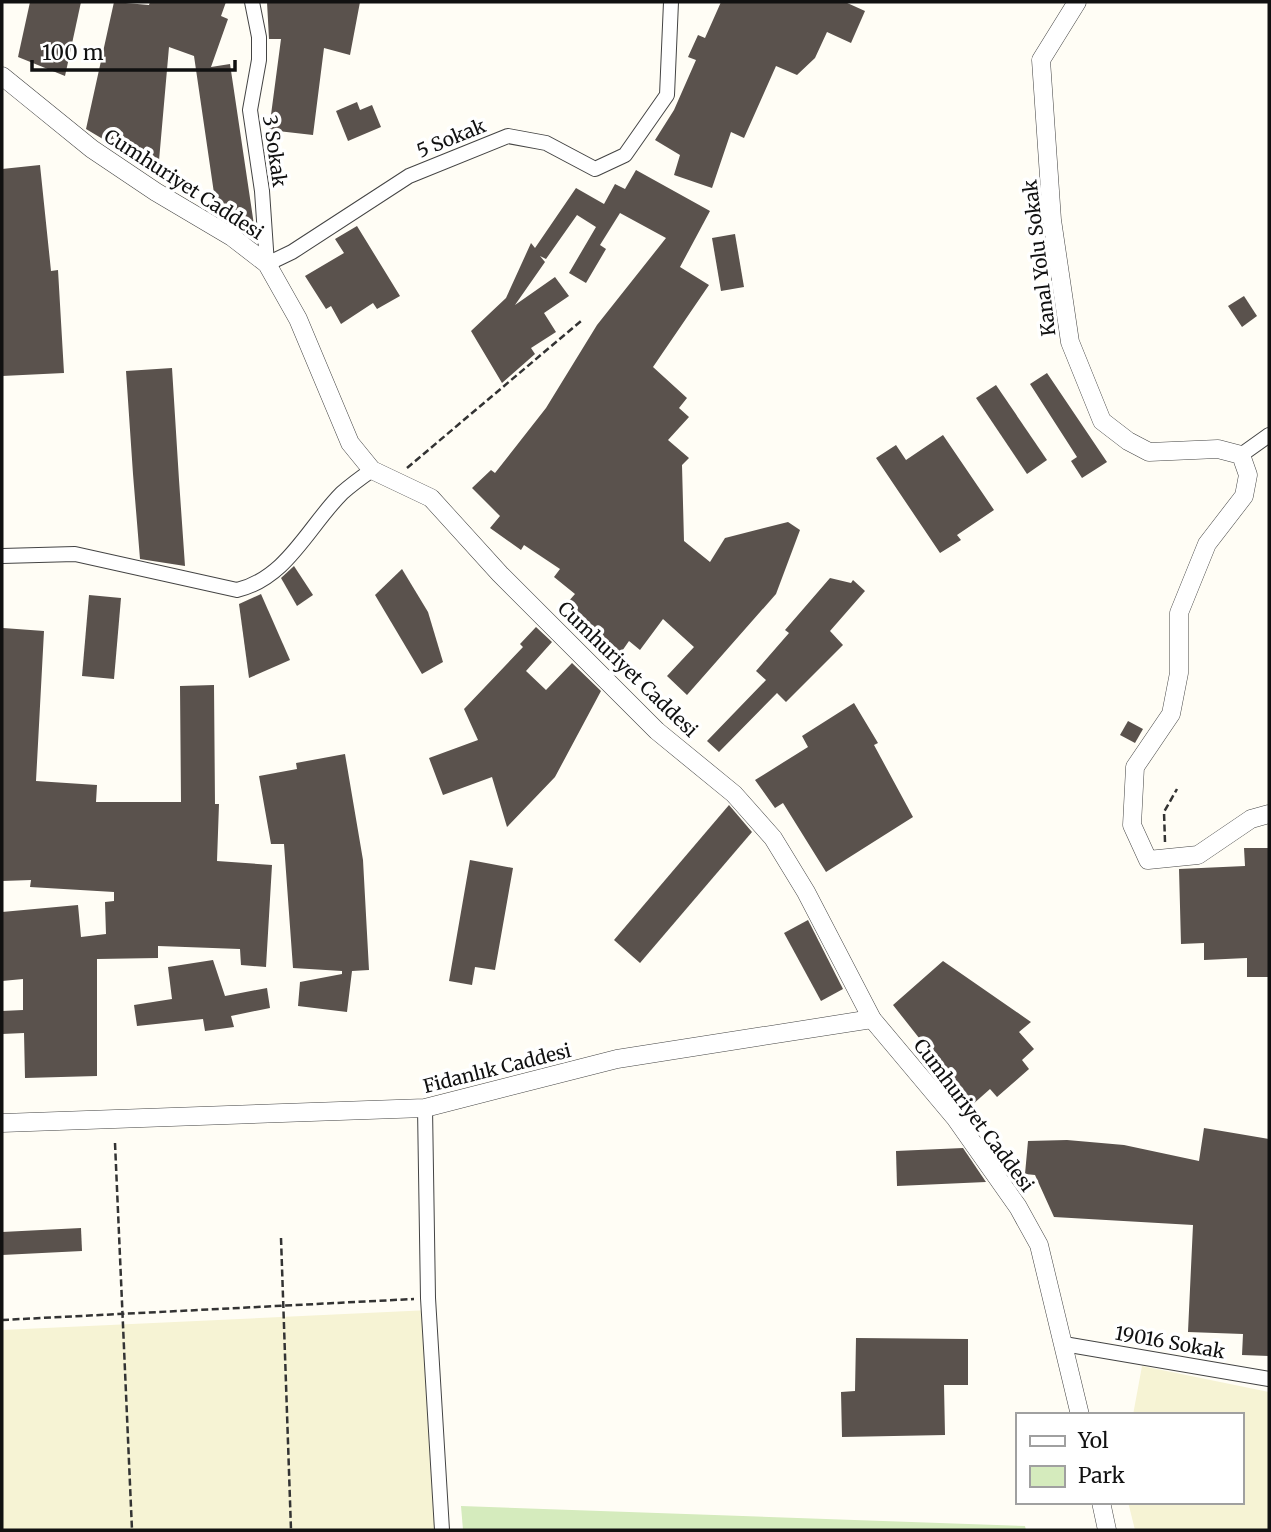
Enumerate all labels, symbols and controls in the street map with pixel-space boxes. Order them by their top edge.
scale bar [32,28,234,72]
text: 100 m [42,39,104,66]
street label: 5 Sokak [413,113,489,163]
street label: 3 Sokak [258,114,292,188]
street label: Cumhuriyet Caddesi [100,124,268,244]
street label: Kanal Yolu Sokak [1017,178,1061,338]
street label: Cumhuriyet Caddesi [553,596,703,742]
street label: Cumhuriyet Caddesi [909,1034,1039,1196]
street label: Fidanlık Caddesi [421,1038,573,1098]
street label: 19016 Sokak [1113,1321,1227,1363]
legend [1016,1413,1243,1504]
text: Yol [1077,1427,1109,1454]
text: Park [1078,1462,1125,1489]

